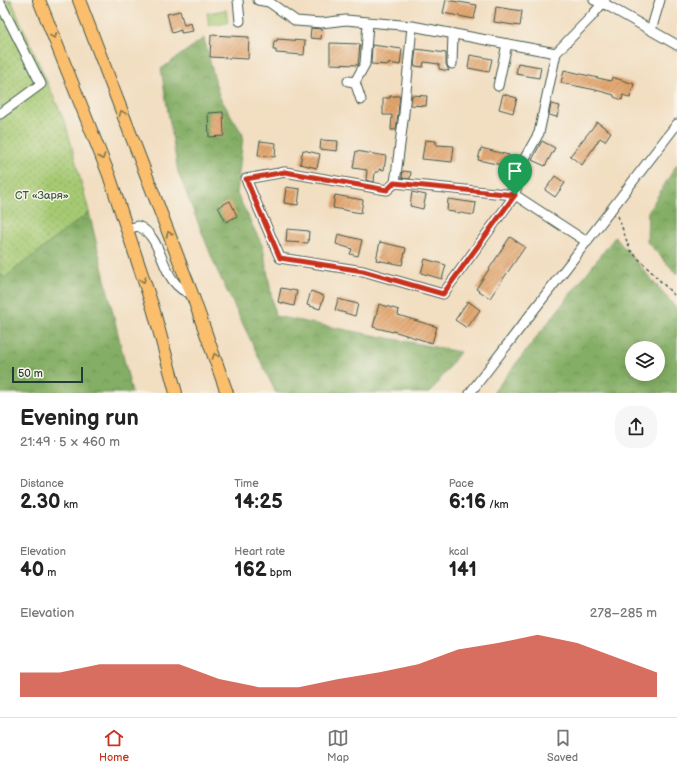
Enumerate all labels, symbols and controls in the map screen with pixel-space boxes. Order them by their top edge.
one-way arrow [49,32,57,40]
one-way arrow [119,109,127,116]
one-way arrow [97,153,106,160]
pin [498,154,532,195]
icon: arrive [504,160,526,182]
park label: СТ «Заря» [15,189,69,202]
one-way arrow [165,231,173,238]
one-way arrow [139,276,147,283]
map controls [625,341,665,381]
button: layers [625,341,665,381]
one-way arrow [211,353,219,360]
scale bar [12,365,83,384]
text: 50 m [18,367,43,380]
text: Evening run [20,405,139,432]
button: share [615,406,657,448]
text: 21:49 · 5 × 460 m [20,434,120,450]
text: Distance [20,477,64,490]
text: Time [234,477,259,490]
text: Pace [449,477,474,490]
text: 2.30 [20,490,61,514]
text: 14:25 [234,490,283,514]
text: 6:16 [449,490,486,514]
text: km [61,498,78,511]
text: /km [486,498,509,511]
text: Elevation [20,545,66,558]
text: Heart rate [234,545,285,558]
text: kcal [449,545,468,558]
text: 40 [20,558,44,582]
text: 162 [234,558,267,582]
text: 141 [449,558,477,582]
text: m [44,566,56,579]
text: bpm [267,566,292,579]
text: Elevation [20,605,74,621]
text: 278–285 m [590,605,657,621]
tab: Home [99,727,129,764]
tab: Map [327,727,349,764]
tab: Saved [547,727,578,764]

